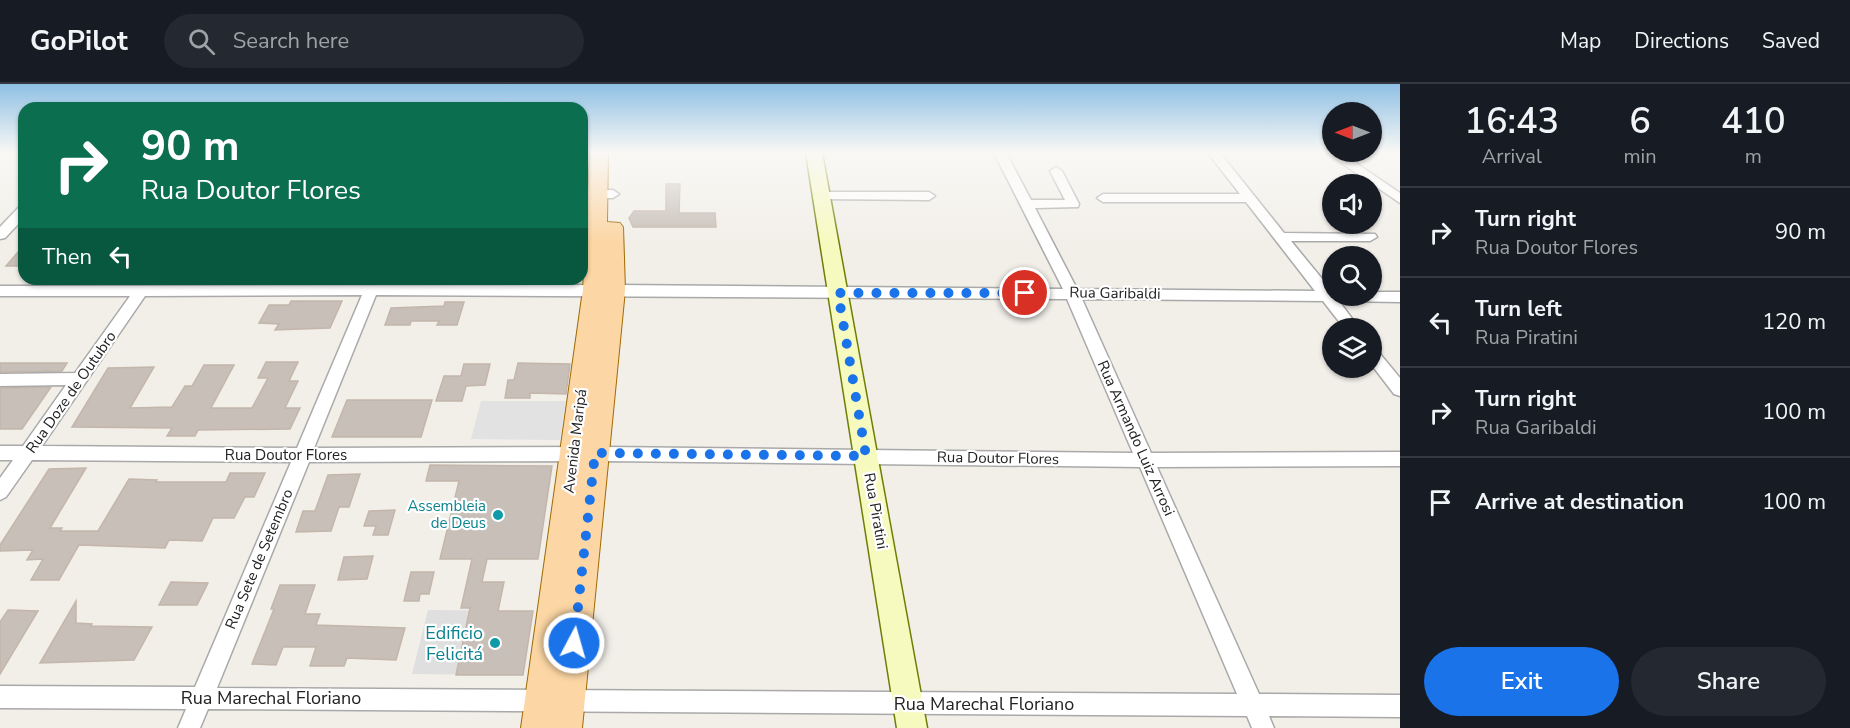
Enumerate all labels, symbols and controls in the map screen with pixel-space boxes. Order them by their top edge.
search box [164,14,584,68]
text: GoPilot [30,22,128,60]
icon: search [185,25,218,58]
text: Search here [233,26,349,56]
text: Map [1560,27,1601,55]
text: Directions [1634,27,1729,55]
text: Saved [1762,27,1820,55]
text: 16:43 [1464,97,1559,146]
text: 6 [1629,97,1651,146]
text: 410 [1721,97,1786,146]
north arrow [1322,102,1382,162]
map controls [1322,102,1382,378]
text: 90 m [141,118,240,175]
icon: right [42,126,120,204]
text: Arrival [1482,143,1542,170]
text: min [1624,143,1657,170]
text: m [1745,143,1762,170]
text: Rua Doutor Flores [141,172,361,209]
button: sound [1322,174,1382,234]
text: Turn right [1475,204,1576,234]
icon: right [1424,216,1457,249]
text: 90 m [1775,217,1826,247]
text: Rua Doutor Flores [1475,234,1638,261]
icon: left [104,240,137,273]
text: Then [42,242,92,272]
button: search [1322,246,1382,306]
pin [999,267,1050,318]
icon: arrive [1008,276,1041,309]
street label: Rua Garibaldi [1069,282,1161,304]
text: Turn left [1475,294,1562,324]
icon: left [1424,306,1457,339]
text: 120 m [1762,307,1826,337]
button: layers [1322,318,1382,378]
text: Rua Piratini [1475,324,1578,351]
street label: Rua Doze de Outubro [21,327,121,457]
street label: Rua Armando Luiz Arrosi [1093,357,1179,519]
text: Turn right [1475,384,1576,414]
street label: Avenida Maripá [559,388,591,494]
icon: right [1424,396,1457,429]
text: 100 m [1762,397,1826,427]
text: Rua Garibaldi [1475,414,1597,441]
street label: Rua Doutor Flores [225,445,347,465]
street label: Rua Doutor Flores [937,447,1059,469]
street label: Rua Piratini [859,471,893,551]
street label: Rua Sete de Setembro [220,486,298,632]
icon: arrive [1424,486,1457,519]
text: Arrive at destination [1475,487,1684,517]
text: 100 m [1762,487,1826,517]
place label: Assembleia de Deus [407,496,486,533]
marker: Assembleia de Deus [491,508,505,522]
position arrow [542,611,606,675]
place label: Edificio Felicitá [425,621,483,666]
marker: Edificio Felicitá [488,636,502,650]
button: Exit [1424,647,1619,716]
button: Share [1631,647,1826,716]
street label: Rua Marechal Floriano [181,686,361,710]
street label: Rua Marechal Floriano [894,692,1074,716]

